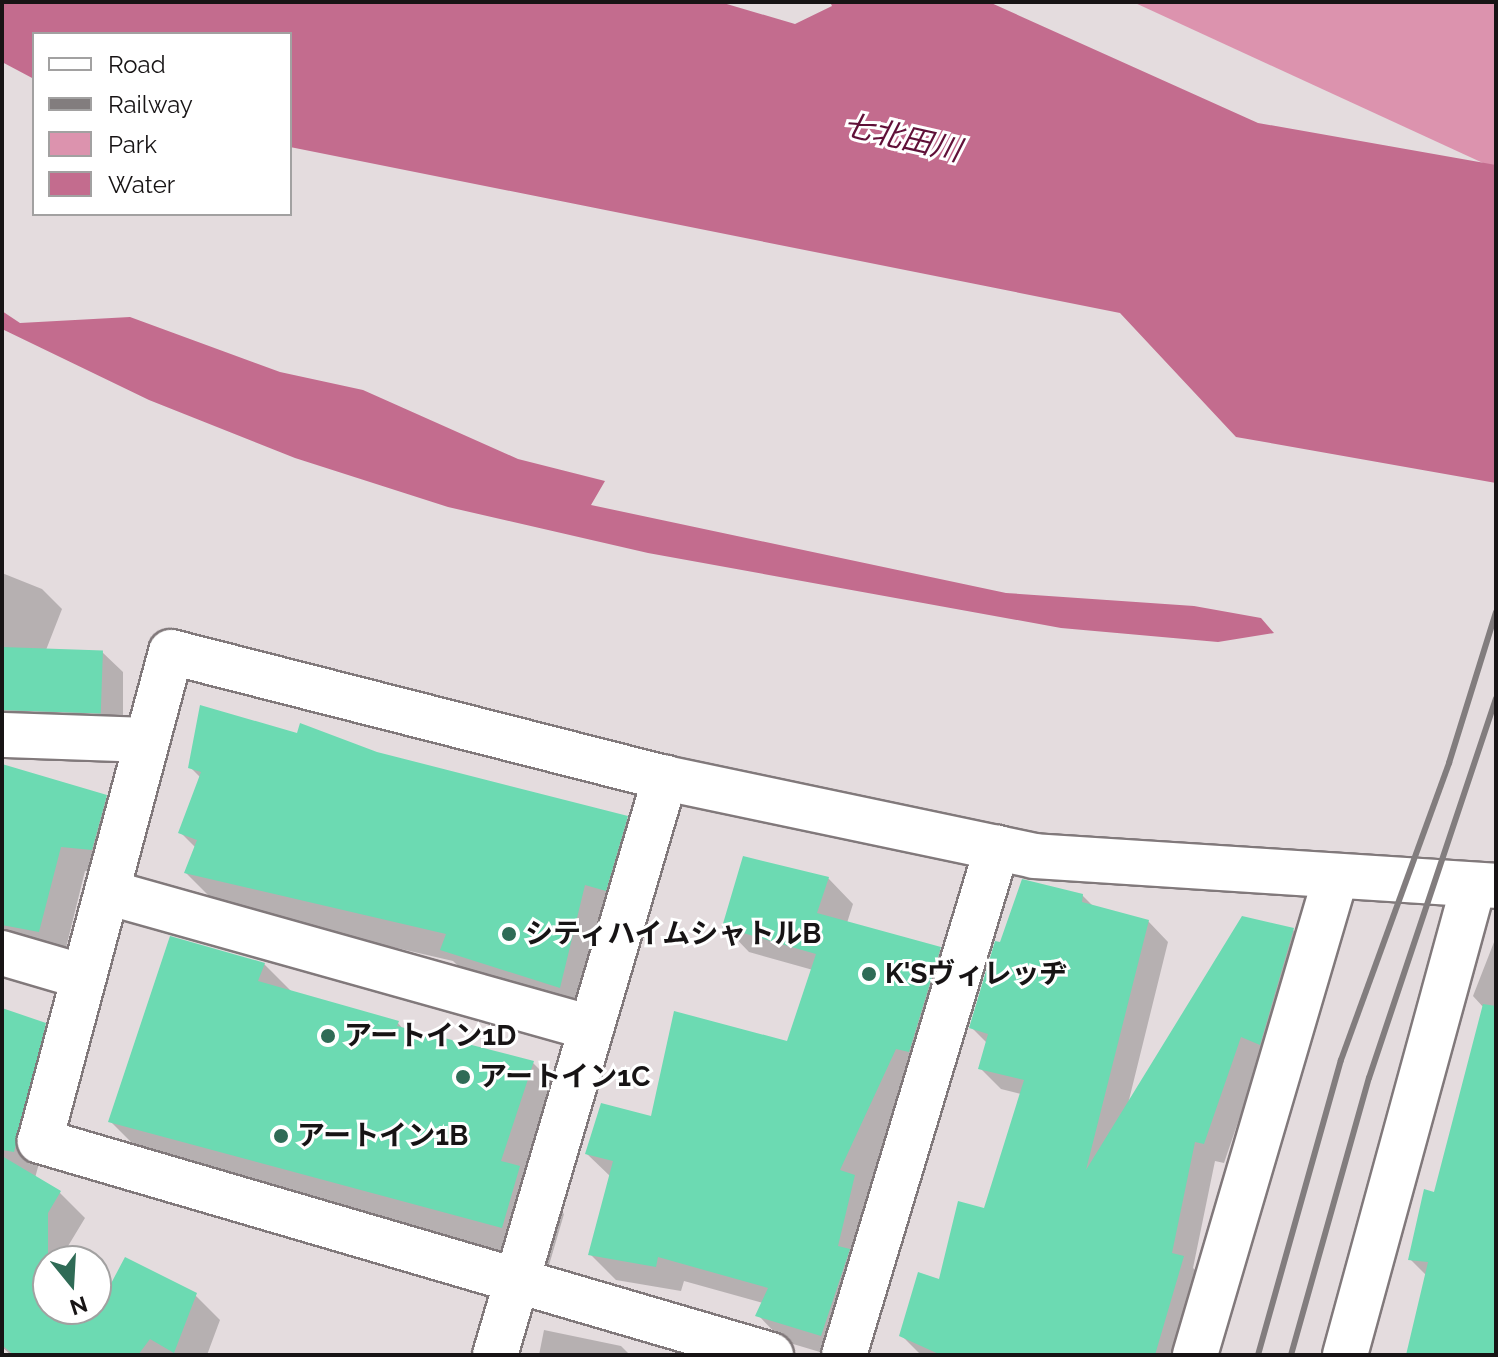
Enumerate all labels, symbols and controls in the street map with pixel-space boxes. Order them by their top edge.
legend [32,32,292,216]
text: Road [108,50,166,79]
text: Railway [108,90,193,119]
water label: 七北田川 [839,107,965,169]
text: Park [108,130,157,159]
text: Water [108,170,175,199]
place label: シティハイムシャトルB [525,917,824,951]
marker: シティハイムシャトルB [500,925,518,943]
place label: K'Sヴィレッヂ [885,957,1067,991]
marker: K'Sヴィレッヂ [860,965,878,983]
place label: アートイン1D [344,1019,516,1053]
marker: アートイン1D [319,1027,337,1045]
place label: アートイン1C [479,1060,650,1094]
marker: アートイン1C [454,1068,472,1086]
place label: アートイン1B [297,1119,468,1153]
marker: アートイン1B [272,1127,290,1145]
north arrow [32,1245,112,1325]
text: N [67,1291,91,1321]

